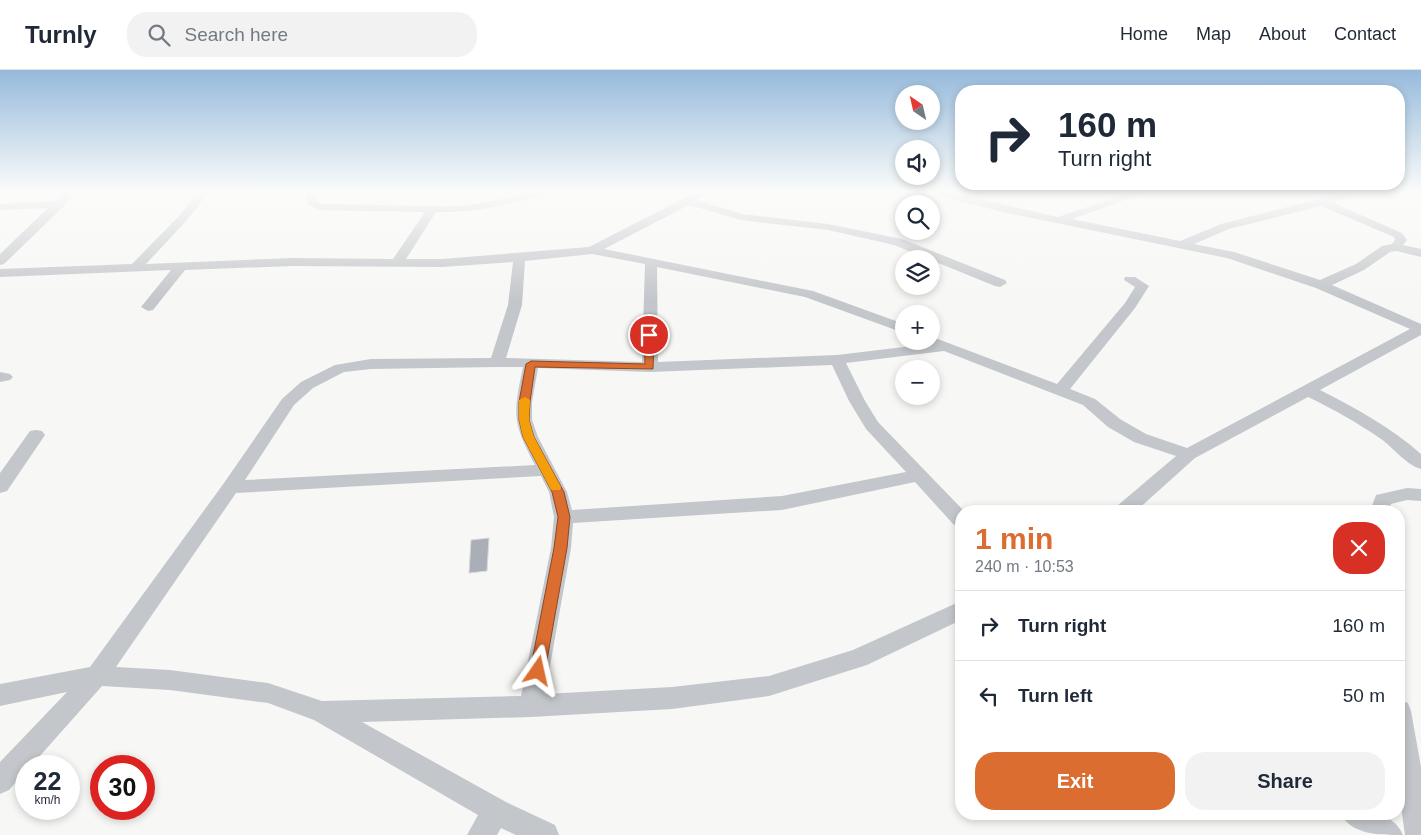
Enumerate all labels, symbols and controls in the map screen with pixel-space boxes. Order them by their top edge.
search box [127,12,477,57]
text: Turnly [25,21,97,48]
icon: search [145,21,173,49]
text: Search here [185,24,288,45]
text: Home [1120,24,1168,44]
text: Map [1196,24,1231,44]
text: About [1259,24,1306,44]
text: Contact [1334,24,1396,44]
north arrow [895,85,940,130]
map controls [895,85,940,405]
icon: right [975,105,1040,170]
text: 160 m [1058,105,1157,144]
button: sound [895,140,940,185]
text: Turn right [1058,146,1151,171]
button: search [895,195,940,240]
button: layers [895,250,940,295]
button: + [895,305,940,350]
pin [628,314,670,356]
icon: arrive [635,321,663,349]
button: − [895,360,940,405]
text: 1 min [975,522,1053,555]
button: close [1333,522,1385,574]
text: 240 m · 10:53 [975,558,1074,575]
icon: right [975,612,1003,640]
text: Turn right [1018,615,1106,636]
text: 160 m [1332,615,1385,636]
position arrow [511,644,563,696]
icon: left [975,682,1003,710]
text: Turn left [1018,685,1093,706]
text: 50 m [1343,685,1385,706]
button: Exit [975,752,1175,810]
button: Share [1185,752,1385,810]
speed limit sign: 30 [90,755,155,820]
text: 22 [34,767,61,795]
text: km/h [34,793,61,807]

